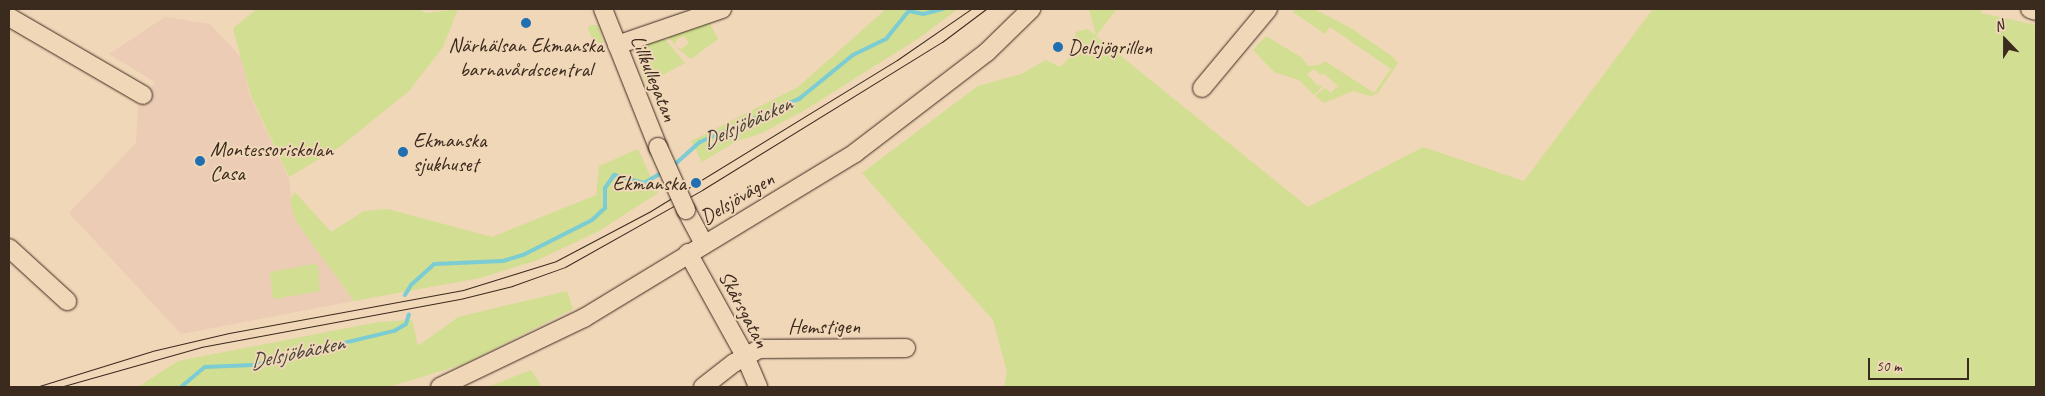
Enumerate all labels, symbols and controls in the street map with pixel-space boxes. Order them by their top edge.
north arrow [1980,15,2030,65]
marker: Närhälsan Ekmanska barnavårdscentral [519,16,533,30]
text: N [1992,16,2006,35]
street label: Lillkullegatan [625,31,683,125]
place label: Närhälsan Ekmanska barnavårdscentral [448,32,604,82]
place label: Delsjögrillen [1068,34,1152,60]
marker: Delsjögrillen [1052,41,1064,53]
water label: Delsjöbäcken [698,91,796,155]
place label: Ekmanska sjukhuset [413,127,486,177]
place label: Montessoriskolan Casa [210,136,333,186]
marker: Ekmanska sjukhuset [397,146,409,158]
marker: Montessoriskolan Casa [194,155,206,167]
street label: Delsjövägen [696,166,778,230]
place label: Ekmanska [613,170,686,196]
marker: Ekmanska [690,177,702,189]
street label: Skårsgatan [713,266,775,352]
street label: Hemstigen [788,313,860,339]
water label: Delsjöbäcken [247,330,347,376]
scale bar [1870,348,1971,380]
text: 50 m [1876,357,1902,376]

